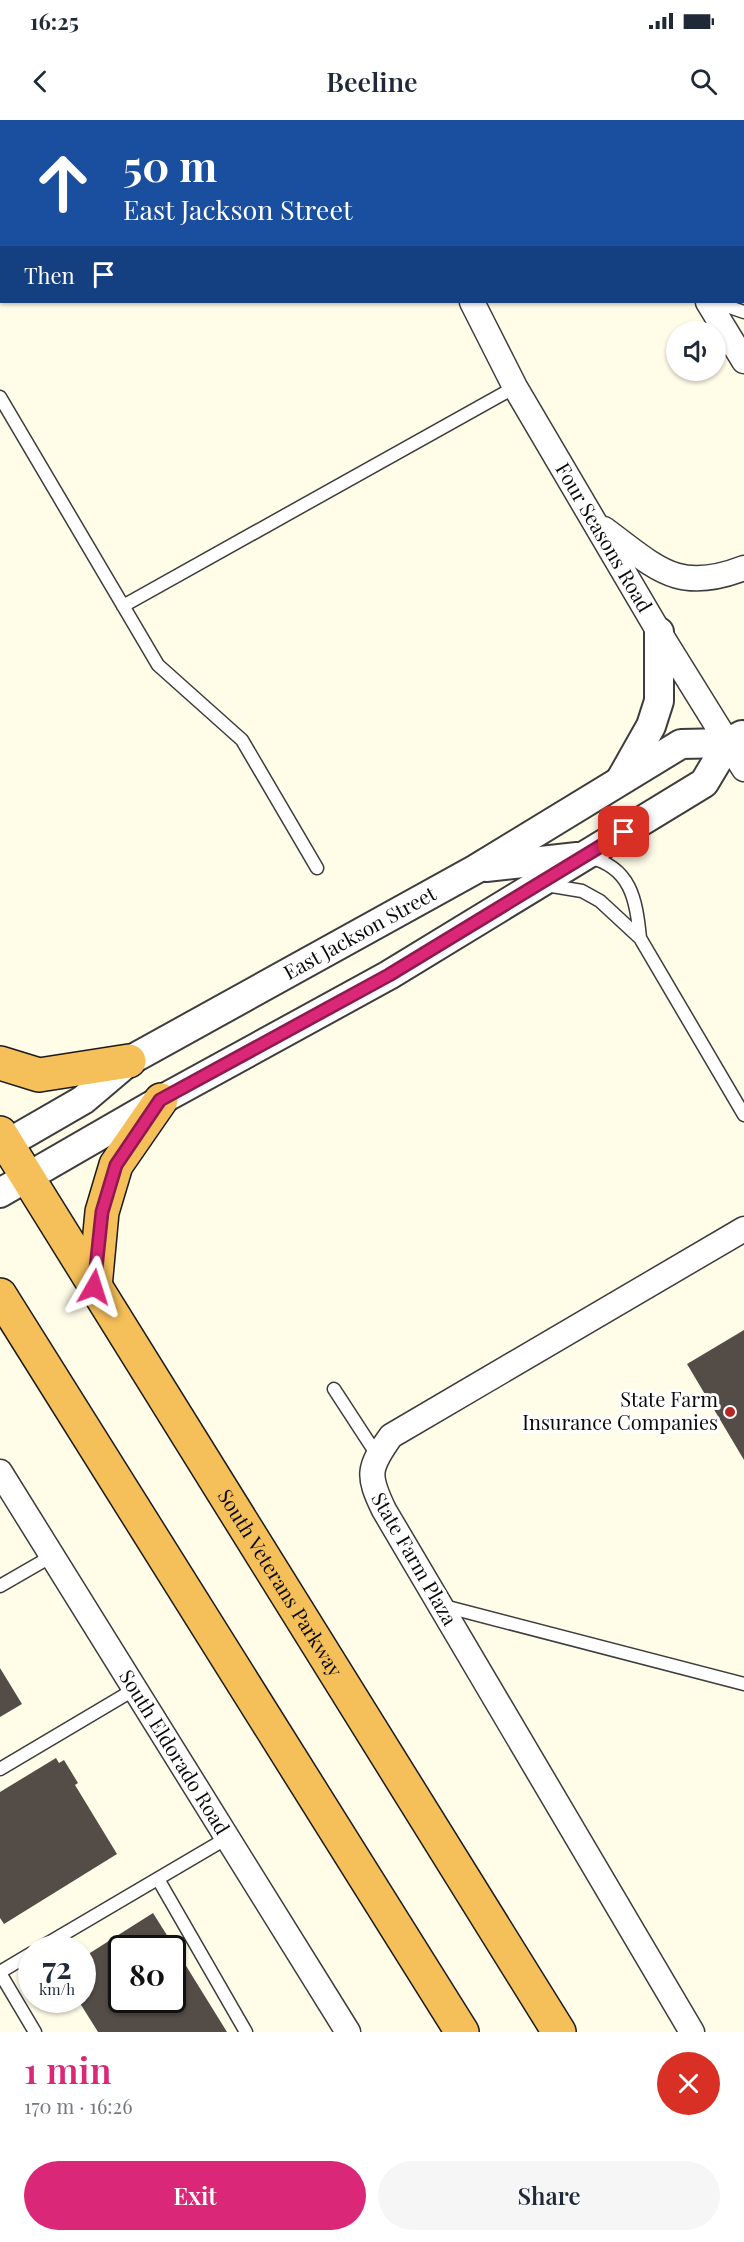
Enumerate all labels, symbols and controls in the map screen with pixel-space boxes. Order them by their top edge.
text: 16:25 [30,6,79,36]
text: Beeline [326,63,418,99]
icon: back [24,65,57,98]
icon: search [687,65,720,98]
text: 50 m [123,137,217,193]
icon: ahead [24,144,102,222]
text: East Jackson Street [123,191,353,227]
icon: arrive [87,258,120,291]
text: Then [24,260,75,290]
map controls [666,321,726,381]
button: sound [666,321,726,381]
street label: Four Seasons Road [550,457,660,617]
pin [598,806,649,857]
icon: arrive [607,815,640,848]
street label: East Jackson Street [278,879,441,985]
position arrow [62,1255,126,1319]
place label: State Farm Insurance Companies [522,1385,718,1435]
marker: State Farm Insurance Companies [723,1405,737,1419]
street label: South Veterans Parkway [213,1483,350,1681]
street label: State Farm Plaza [366,1487,464,1630]
street label: South Eldorado Road [114,1664,237,1839]
speed limit sign: 80 [108,1935,186,2013]
text: 72 [42,1947,72,1987]
text: km/h [39,1979,75,1999]
text: 1 min [24,2045,112,2093]
button: close [657,2052,720,2115]
text: 170 m · 16:26 [24,2092,132,2119]
button: Exit [24,2161,366,2230]
button: Share [378,2161,720,2230]

